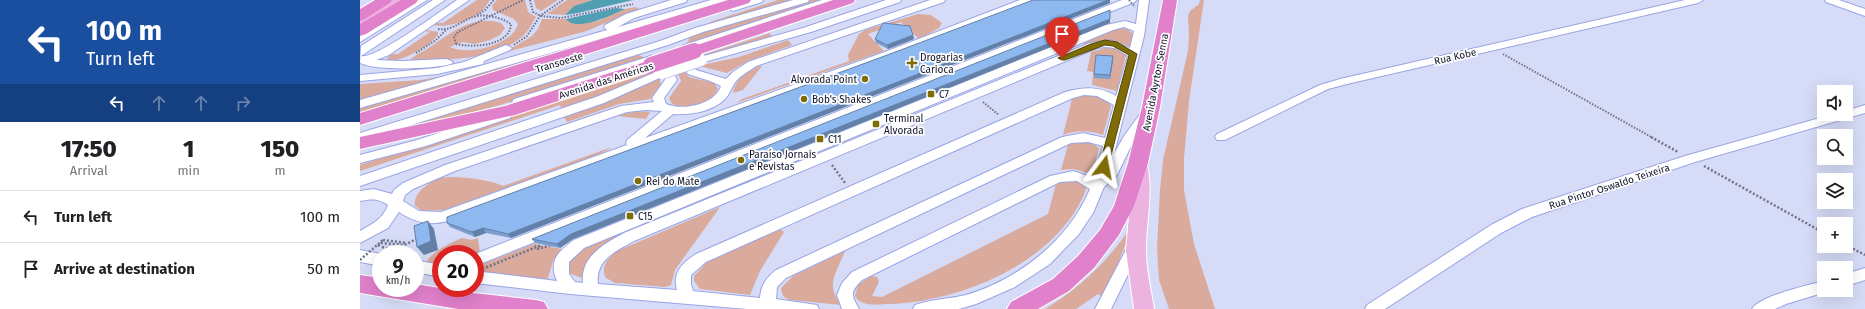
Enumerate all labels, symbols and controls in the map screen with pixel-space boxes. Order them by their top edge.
text: 100 m [86,14,162,47]
icon: left [20,16,72,68]
pin [1045,17,1079,58]
icon: arrive [1051,23,1073,45]
street label: Avenida Ayrton Senna [1141,32,1171,132]
street label: Rua Kobe [1433,46,1478,68]
text: Turn left [86,48,155,70]
street label: Transoeste [534,50,585,76]
place label: Drogarias Carioca [920,52,963,76]
marker: Drogarias Carioca [907,58,917,68]
street label: Avenida das Américas [558,60,655,102]
place label: Alvorada Point [791,74,857,86]
marker: Alvorada Point [860,74,870,84]
map controls [1817,85,1853,297]
button: sound [1817,85,1853,121]
marker: C7 [926,89,936,99]
place label: C7 [939,89,950,101]
icon: left [106,92,128,114]
icon: ahead [148,92,170,114]
icon: ahead [190,92,212,114]
icon: right [232,92,254,114]
marker: Bob's Shakes [799,94,809,104]
place label: Bob's Shakes [812,94,871,106]
place label: Terminal Alvorada [884,113,924,137]
marker: Terminal Alvorada [871,119,881,129]
button: search [1817,129,1853,165]
marker: C11 [815,134,825,144]
place label: C11 [828,134,842,146]
text: 17:50 [61,135,117,163]
text: 1 [183,135,194,163]
text: 150 [261,135,299,163]
position arrow [1083,146,1125,188]
place label: Paraíso Jornais e Revistas [749,148,816,173]
marker: Paraíso Jornais e Revistas [736,155,746,165]
street label: Rua Pintor Oswaldo Teixeira [1547,162,1671,212]
text: Arrival [70,163,108,178]
text: min [177,163,200,178]
text: m [274,163,286,178]
button: layers [1817,173,1853,209]
marker: Rei do Mate [633,176,643,186]
place label: Rei do Mate [646,176,699,188]
icon: left [20,206,42,228]
text: Turn left [54,208,112,226]
text: 100 m [300,208,340,226]
marker: C15 [625,211,635,221]
place label: C15 [638,211,652,223]
button: + [1817,217,1853,253]
speed limit sign: 20 [432,245,484,297]
text: 9 [392,254,404,278]
icon: arrive [20,258,42,280]
text: Arrive at destination [54,260,195,278]
text: 50 m [307,260,340,278]
button: − [1817,261,1853,297]
text: km/h [386,275,410,287]

